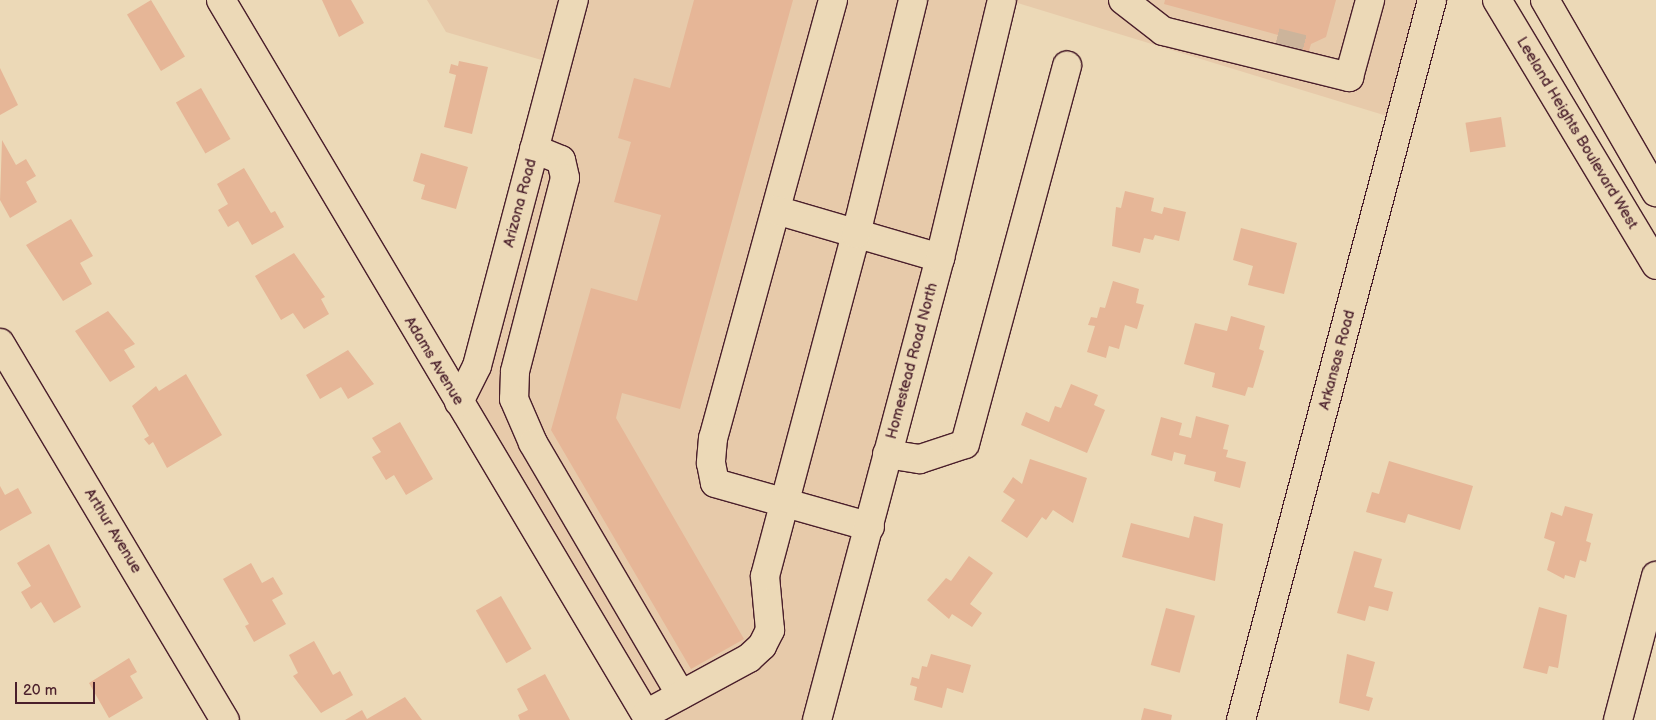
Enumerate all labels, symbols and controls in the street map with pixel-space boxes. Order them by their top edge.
street label: Leeland Heights Boulevard West [1512,34,1642,232]
street label: Arizona Road [500,157,540,249]
street label: Homestead Road North [882,281,942,441]
street label: Arkansas Road [1315,308,1359,412]
street label: Adams Avenue [400,313,468,409]
street label: Arthur Avenue [81,485,145,577]
scale bar [18,672,98,704]
text: 20 m [23,681,57,700]

